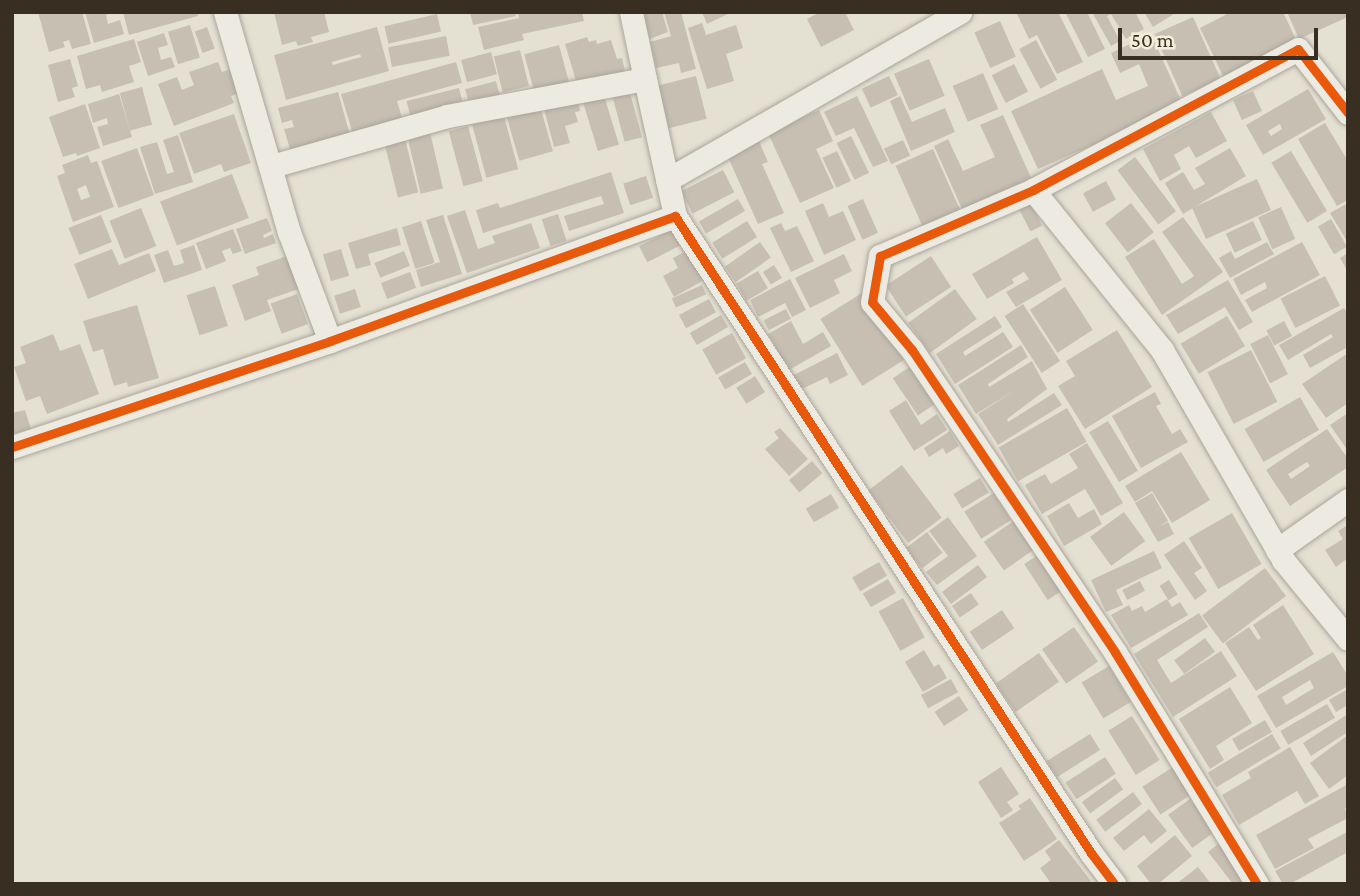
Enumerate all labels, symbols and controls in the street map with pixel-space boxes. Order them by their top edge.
scale bar [1122,14,1322,58]
text: 50 m [1131,28,1174,52]

